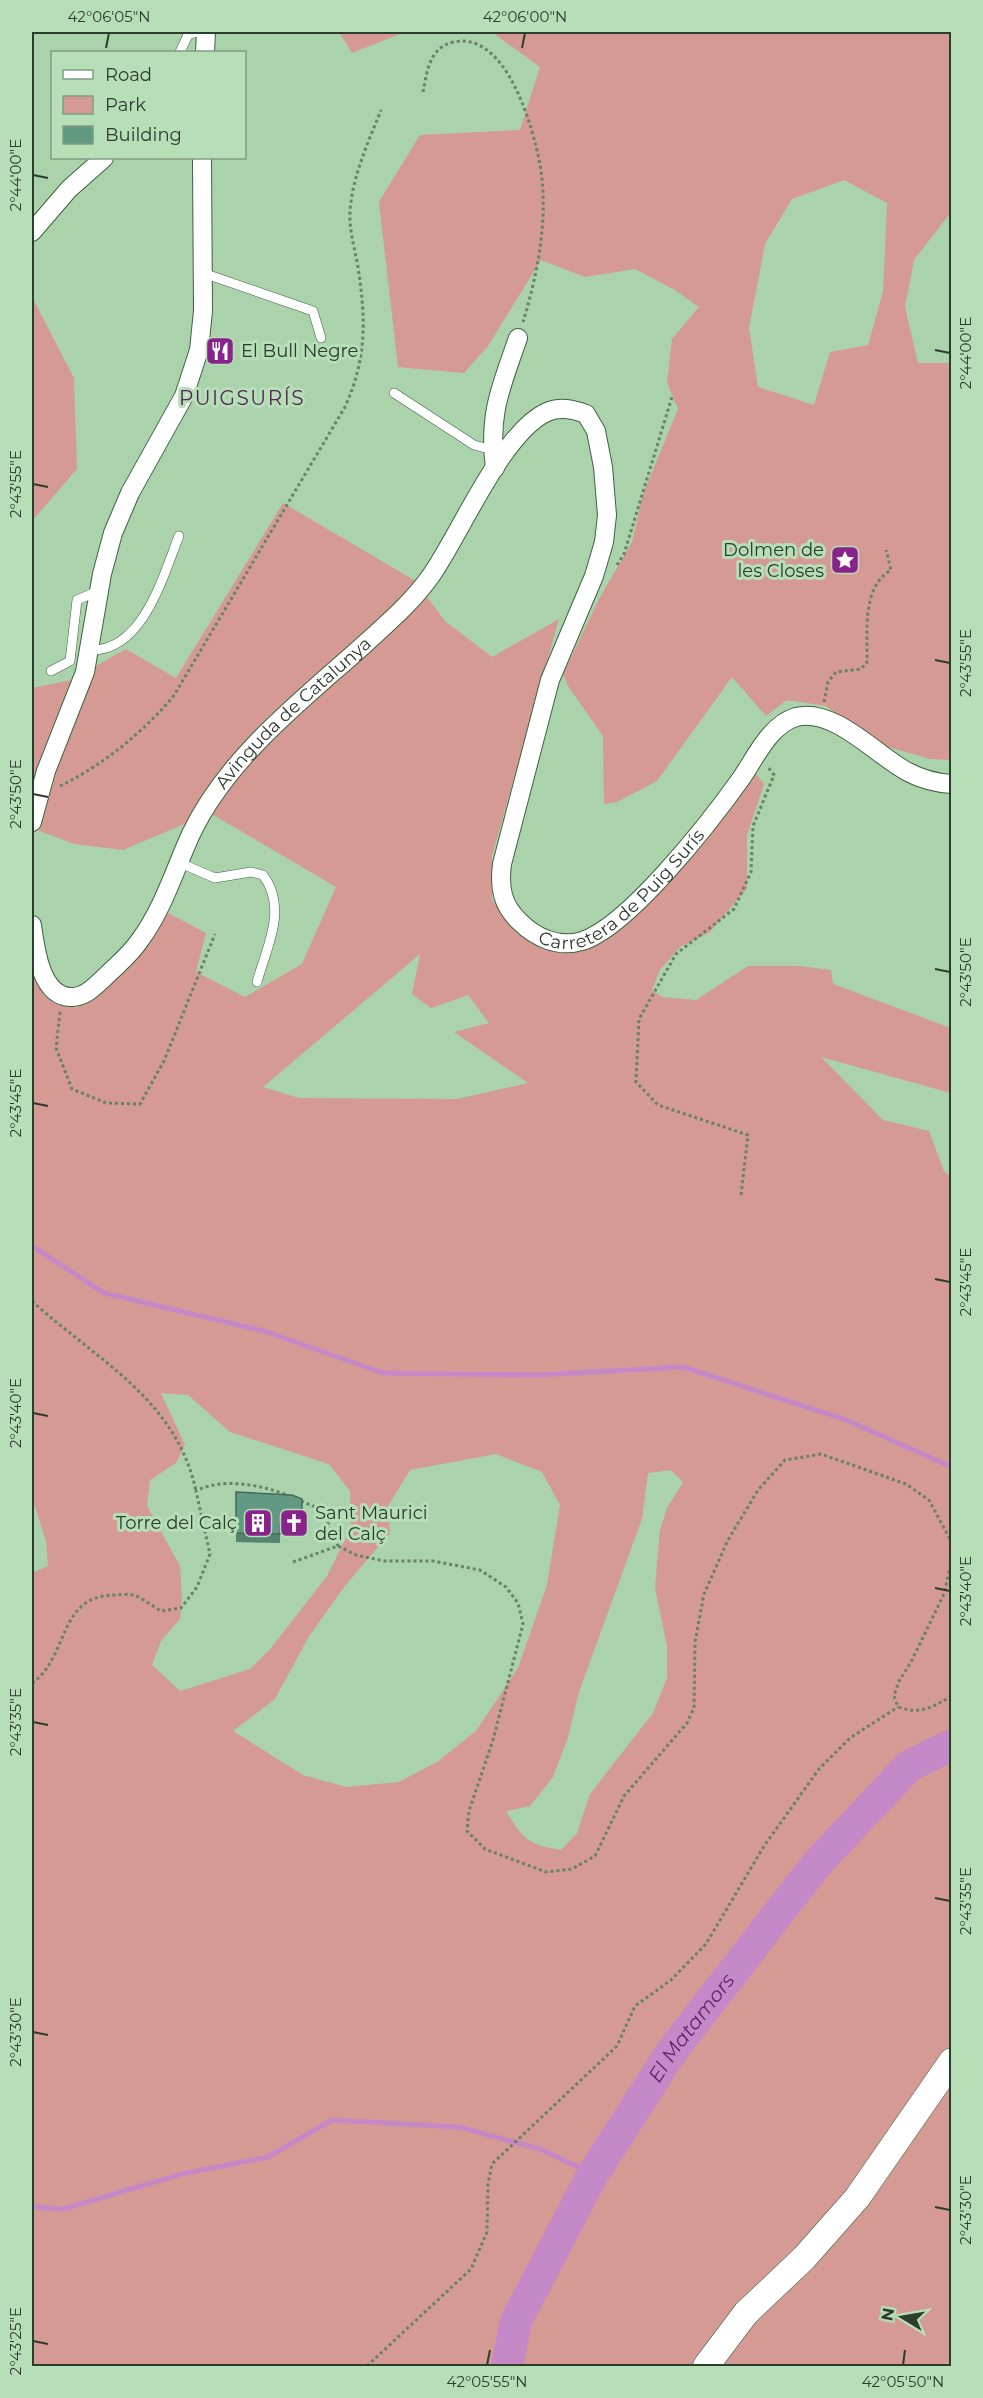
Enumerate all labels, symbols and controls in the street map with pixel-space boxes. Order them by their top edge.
text: 42°06'05"N [67,7,151,26]
text: 42°06'00"N [483,7,567,26]
legend [51,51,246,159]
text: Road [105,64,152,86]
text: Park [105,94,146,116]
text: Building [105,124,182,146]
text: 2°44'00"E [6,139,25,211]
text: 2°44'00"E [956,317,975,389]
restaurant icon: El Bull Negre [204,335,236,367]
place label: El Bull Negre [241,340,358,362]
district label: PUIGSURÍS [179,386,305,410]
text: 2°43'55"E [6,450,25,518]
place label: Dolmen de les Closes [723,539,824,582]
place icon: Dolmen de les Closes [829,544,861,576]
text: 2°43'55"E [956,629,975,697]
street label: Avinguda de Catalunya [211,633,376,793]
text: 2°43'50"E [6,759,25,829]
street label: Carretera de Puig Surís [535,824,709,954]
text: 2°43'50"E [956,937,975,1007]
text: 2°43'45"E [6,1069,25,1137]
text: 2°43'45"E [956,1248,975,1316]
text: 2°43'40"E [6,1378,25,1448]
place label: Sant Maurici del Calç [315,1502,428,1545]
building icon: Torre del Calç [242,1507,274,1539]
church icon: Sant Maurici del Calç [278,1507,310,1539]
place label: Torre del Calç [116,1512,237,1534]
text: 2°43'40"E [956,1556,975,1626]
text: 2°43'35"E [6,1688,25,1756]
text: 2°43'35"E [956,1867,975,1935]
water label: El Matamors [643,1969,740,2087]
text: 2°43'30"E [6,1997,25,2067]
text: 2°43'30"E [956,2175,975,2245]
north arrow [872,2287,932,2347]
text: N [877,2306,898,2322]
text: 2°43'25"E [6,2307,25,2375]
text: 42°05'55"N [447,2372,527,2391]
text: 42°05'50"N [862,2372,944,2391]

